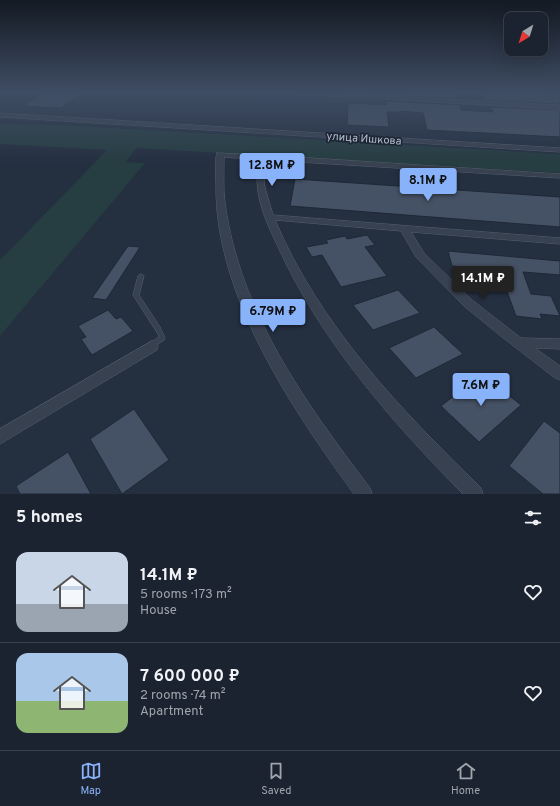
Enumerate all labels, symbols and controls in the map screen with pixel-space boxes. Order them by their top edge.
north arrow [504,12,548,56]
map controls [504,12,548,56]
street label: улица Ишкова [326,129,402,149]
pin: 12.8M ₽ [235,153,309,187]
text: 12.8M ₽ [249,158,295,174]
pin: 8.1M ₽ [395,168,461,202]
text: 8.1M ₽ [409,173,447,189]
pin: 14.1M ₽ [446,266,520,300]
text: 14.1M ₽ [461,271,505,287]
pin: 6.79M ₽ [236,299,310,333]
text: 6.79M ₽ [249,304,297,320]
pin: 7.6M ₽ [448,373,514,407]
text: 7.6M ₽ [462,378,500,394]
text: 5 homes [16,507,83,529]
icon: filters [522,507,544,529]
text: 14.1M ₽ [140,565,198,587]
icon: home [48,568,96,616]
icon: heart [522,581,544,603]
text: 5 rooms · 173 m² [140,587,232,603]
text: House [140,603,177,619]
text: 7 600 000 ₽ [140,666,240,688]
icon: home [48,669,96,717]
icon: heart [522,682,544,704]
text: 2 rooms · 74 m² [140,688,225,704]
text: Apartment [140,704,203,720]
tab: Map [80,760,102,798]
tab: Saved [261,760,292,798]
tab: Home [451,760,480,798]

